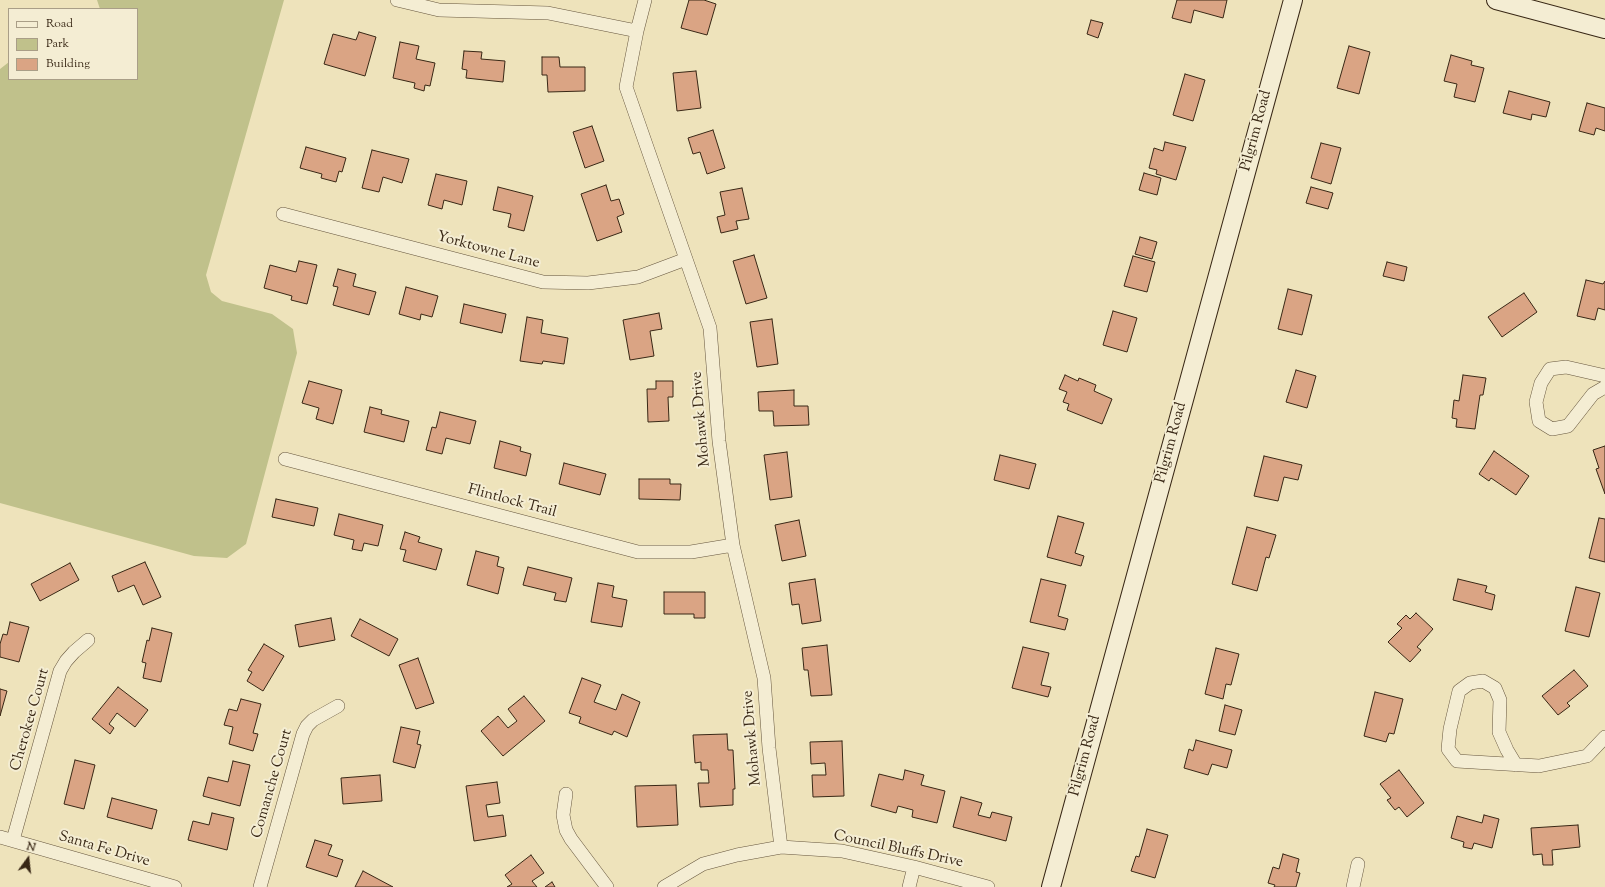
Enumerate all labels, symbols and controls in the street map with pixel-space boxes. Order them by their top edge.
legend [8,8,138,80]
text: Road [46,15,73,33]
text: Park [46,35,69,53]
text: Building [46,55,90,73]
street label: Pilgrim Road [1238,89,1276,173]
street label: Yorktowne Lane [435,229,541,273]
street label: Mohawk Drive [689,370,715,468]
street label: Pilgrim Road [1153,401,1191,485]
street label: Flintlock Trail [466,482,558,522]
street label: Cherokee Court [8,667,54,773]
street label: Mohawk Drive [740,689,766,787]
street label: Pilgrim Road [1067,714,1105,798]
street label: Comanche Court [249,727,297,841]
street label: Council Bluffs Drive [832,827,964,873]
street label: Santa Fe Drive [56,828,152,872]
north arrow [8,839,48,879]
text: N [25,839,37,856]

